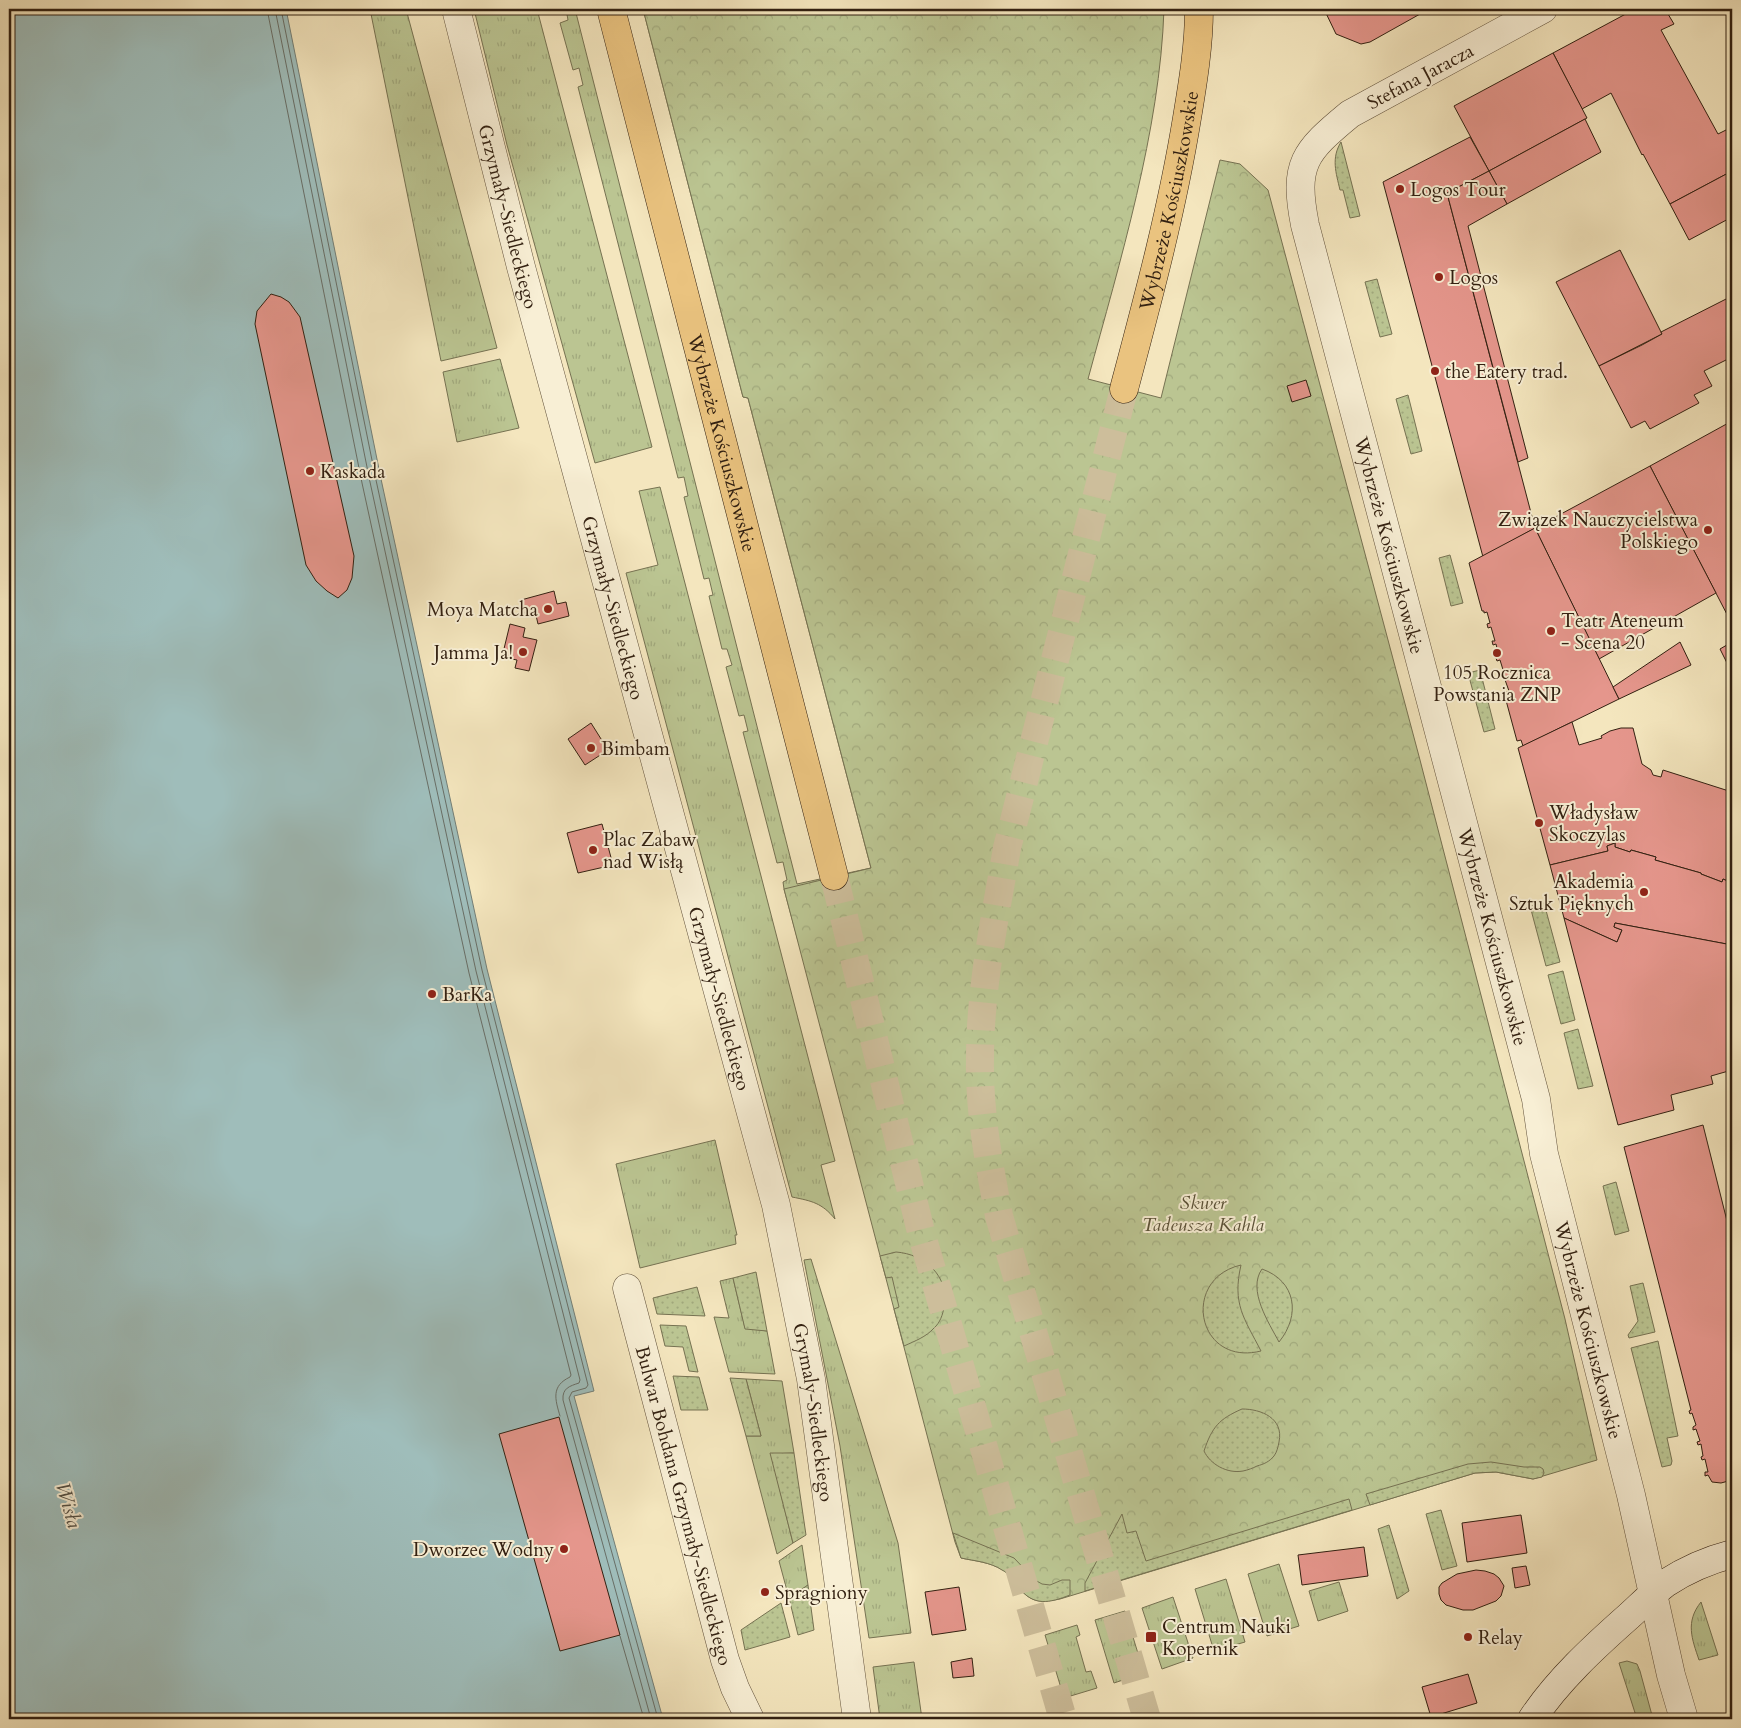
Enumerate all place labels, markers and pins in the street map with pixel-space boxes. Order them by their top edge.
place label: Logos Tour [1410,177,1506,203]
marker: Logos Tour [1394,183,1406,195]
place label: Logos [1449,265,1498,291]
marker: Logos [1433,271,1445,283]
place label: the Eatery trad. [1445,359,1568,385]
marker: the Eatery trad. [1429,365,1441,377]
place label: Kaskada [320,459,385,485]
marker: Kaskada [304,465,316,477]
place label: Związek Nauczycielstwa Polskiego [1498,507,1698,555]
marker: Związek Nauczycielstwa Polskiego [1702,524,1714,536]
place label: Moya Matcha [427,597,538,623]
marker: Moya Matcha [542,603,554,615]
place label: Teatr Ateneum - Scena 20 [1561,608,1685,656]
marker: Teatr Ateneum - Scena 20 [1545,625,1557,637]
place label: Jamma Ja! [431,640,513,666]
marker: Jamma Ja! [517,646,529,658]
marker: 105 Rocznica Powstania ZNP [1491,647,1503,659]
place label: 105 Rocznica Powstania ZNP [1433,660,1561,708]
place label: Bimbam [601,736,671,762]
marker: Bimbam [585,742,597,754]
place label: Władysław Skoczylas [1548,800,1639,848]
marker: Władysław Skoczylas [1533,817,1545,829]
place label: Plac Zabaw nad Wisłą [603,827,696,875]
marker: Plac Zabaw nad Wisłą [587,844,599,856]
place label: Akademia Sztuk Pięknych [1509,869,1635,917]
marker: Akademia Sztuk Pięknych [1638,886,1650,898]
place label: BarKa [442,982,492,1008]
marker: BarKa [426,988,438,1000]
place label: Dworzec Wodny [413,1537,554,1563]
marker: Dworzec Wodny [558,1543,570,1555]
place label: Spragniony [775,1580,868,1606]
marker: Spragniony [759,1586,771,1598]
place label: Centrum Nauki Kopernik [1162,1614,1291,1662]
place label: Relay [1478,1625,1523,1651]
marker: Centrum Nauki Kopernik [1144,1630,1158,1644]
marker: Relay [1462,1631,1474,1643]

